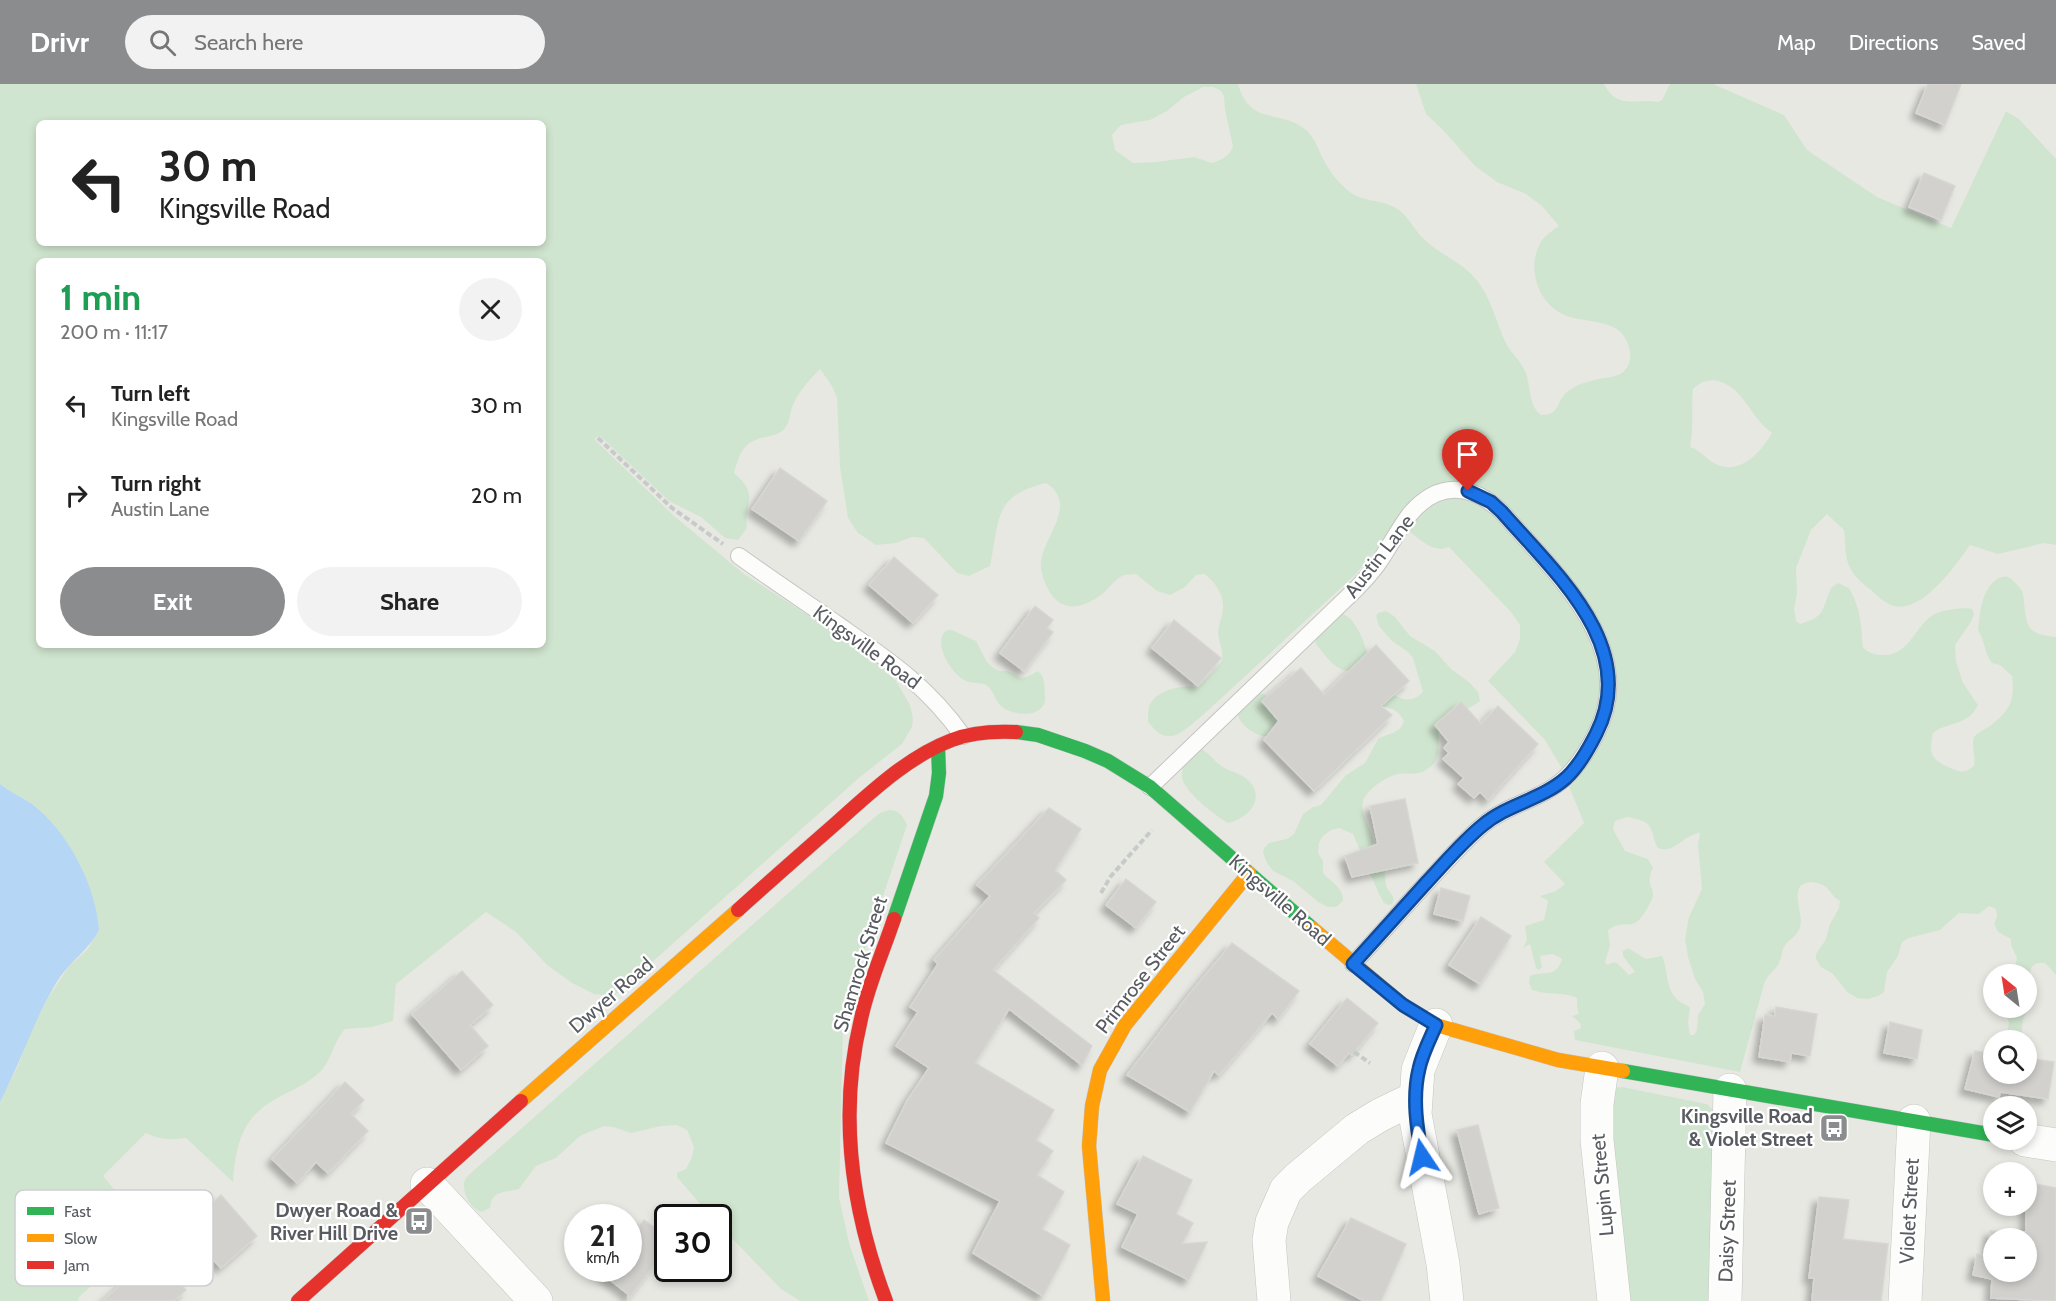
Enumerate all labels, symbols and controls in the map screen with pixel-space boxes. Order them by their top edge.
search box [125,15,545,69]
text: Drivr [30,25,89,59]
icon: search [146,26,179,59]
text: Search here [194,29,303,56]
text: Map [1777,30,1816,55]
text: Directions [1849,30,1938,55]
text: Saved [1971,30,2026,55]
text: 30 m [159,140,257,192]
icon: left [60,144,138,222]
text: Kingsville Road [159,192,330,225]
text: 1 min [60,275,141,319]
button: close [459,278,522,341]
text: 200 m · 11:17 [60,320,168,344]
text: Turn left [111,380,190,407]
icon: left [60,389,93,422]
text: 30 m [470,392,522,419]
text: Kingsville Road [111,407,238,431]
pin [1442,429,1493,491]
icon: arrive [1451,438,1484,471]
text: Turn right [111,470,201,497]
icon: right [60,479,93,512]
text: 20 m [471,482,522,509]
text: Austin Lane [111,497,210,521]
street label: Austin Lane [1339,510,1419,602]
button: Exit [60,567,285,636]
button: Share [297,567,522,636]
street label: Kingsville Road [809,600,925,694]
street label: Kingsville Road [1224,849,1336,951]
street label: Shamrock Street [828,893,892,1035]
street label: Primrose Street [1090,920,1190,1038]
street label: Dwyer Road [564,952,658,1038]
north arrow [1983,964,2037,1018]
map controls [1983,964,2037,1282]
button: search [1983,1030,2037,1084]
button: layers [1983,1096,2037,1150]
place label: Kingsville Road & Violet Street [1681,1104,1813,1151]
bus stop icon: Kingsville Road & Violet Street [1818,1112,1850,1144]
position arrow [1390,1125,1454,1189]
street label: Lupin Street [1586,1132,1618,1237]
street label: Violet Street [1894,1157,1924,1264]
button: + [1983,1162,2037,1216]
street label: Daisy Street [1713,1179,1741,1283]
legend [15,1190,213,1286]
place label: Dwyer Road & River Hill Drive [270,1198,398,1245]
text: Fast [64,1202,92,1221]
speed limit sign: 30 [654,1204,732,1282]
bus stop icon: Dwyer Road & River Hill Drive [403,1205,435,1237]
text: 21 [590,1217,616,1254]
button: − [1983,1228,2037,1282]
text: Slow [64,1229,98,1248]
text: km/h [587,1249,619,1267]
text: Jam [63,1256,90,1275]

